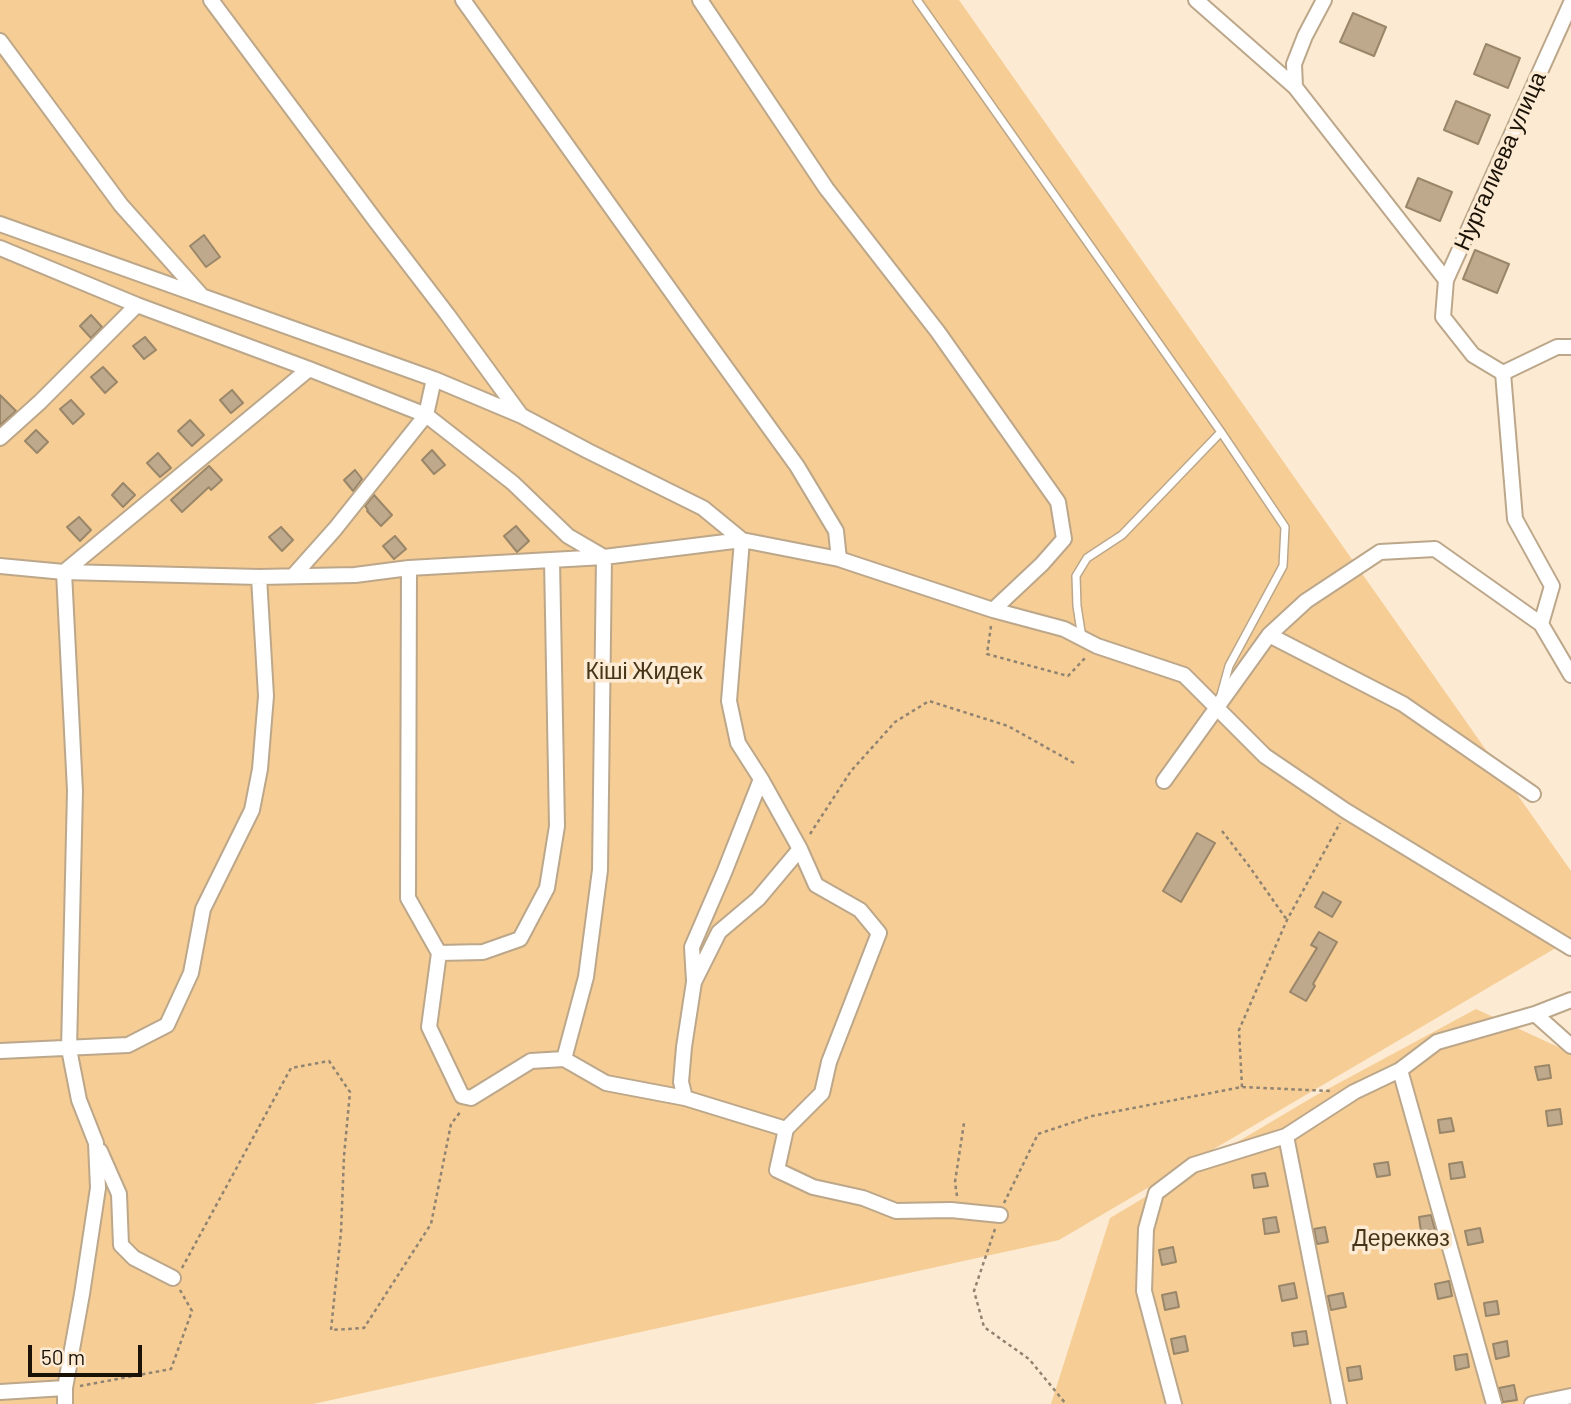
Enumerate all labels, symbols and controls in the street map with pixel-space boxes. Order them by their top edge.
street label: Нургалиева улица [1448,67,1552,255]
park label: Кіші Жидек [585,657,703,685]
park label: Дереккөз [1352,1224,1450,1252]
scale bar [32,1330,145,1374]
text: 50 m [41,1344,85,1369]

